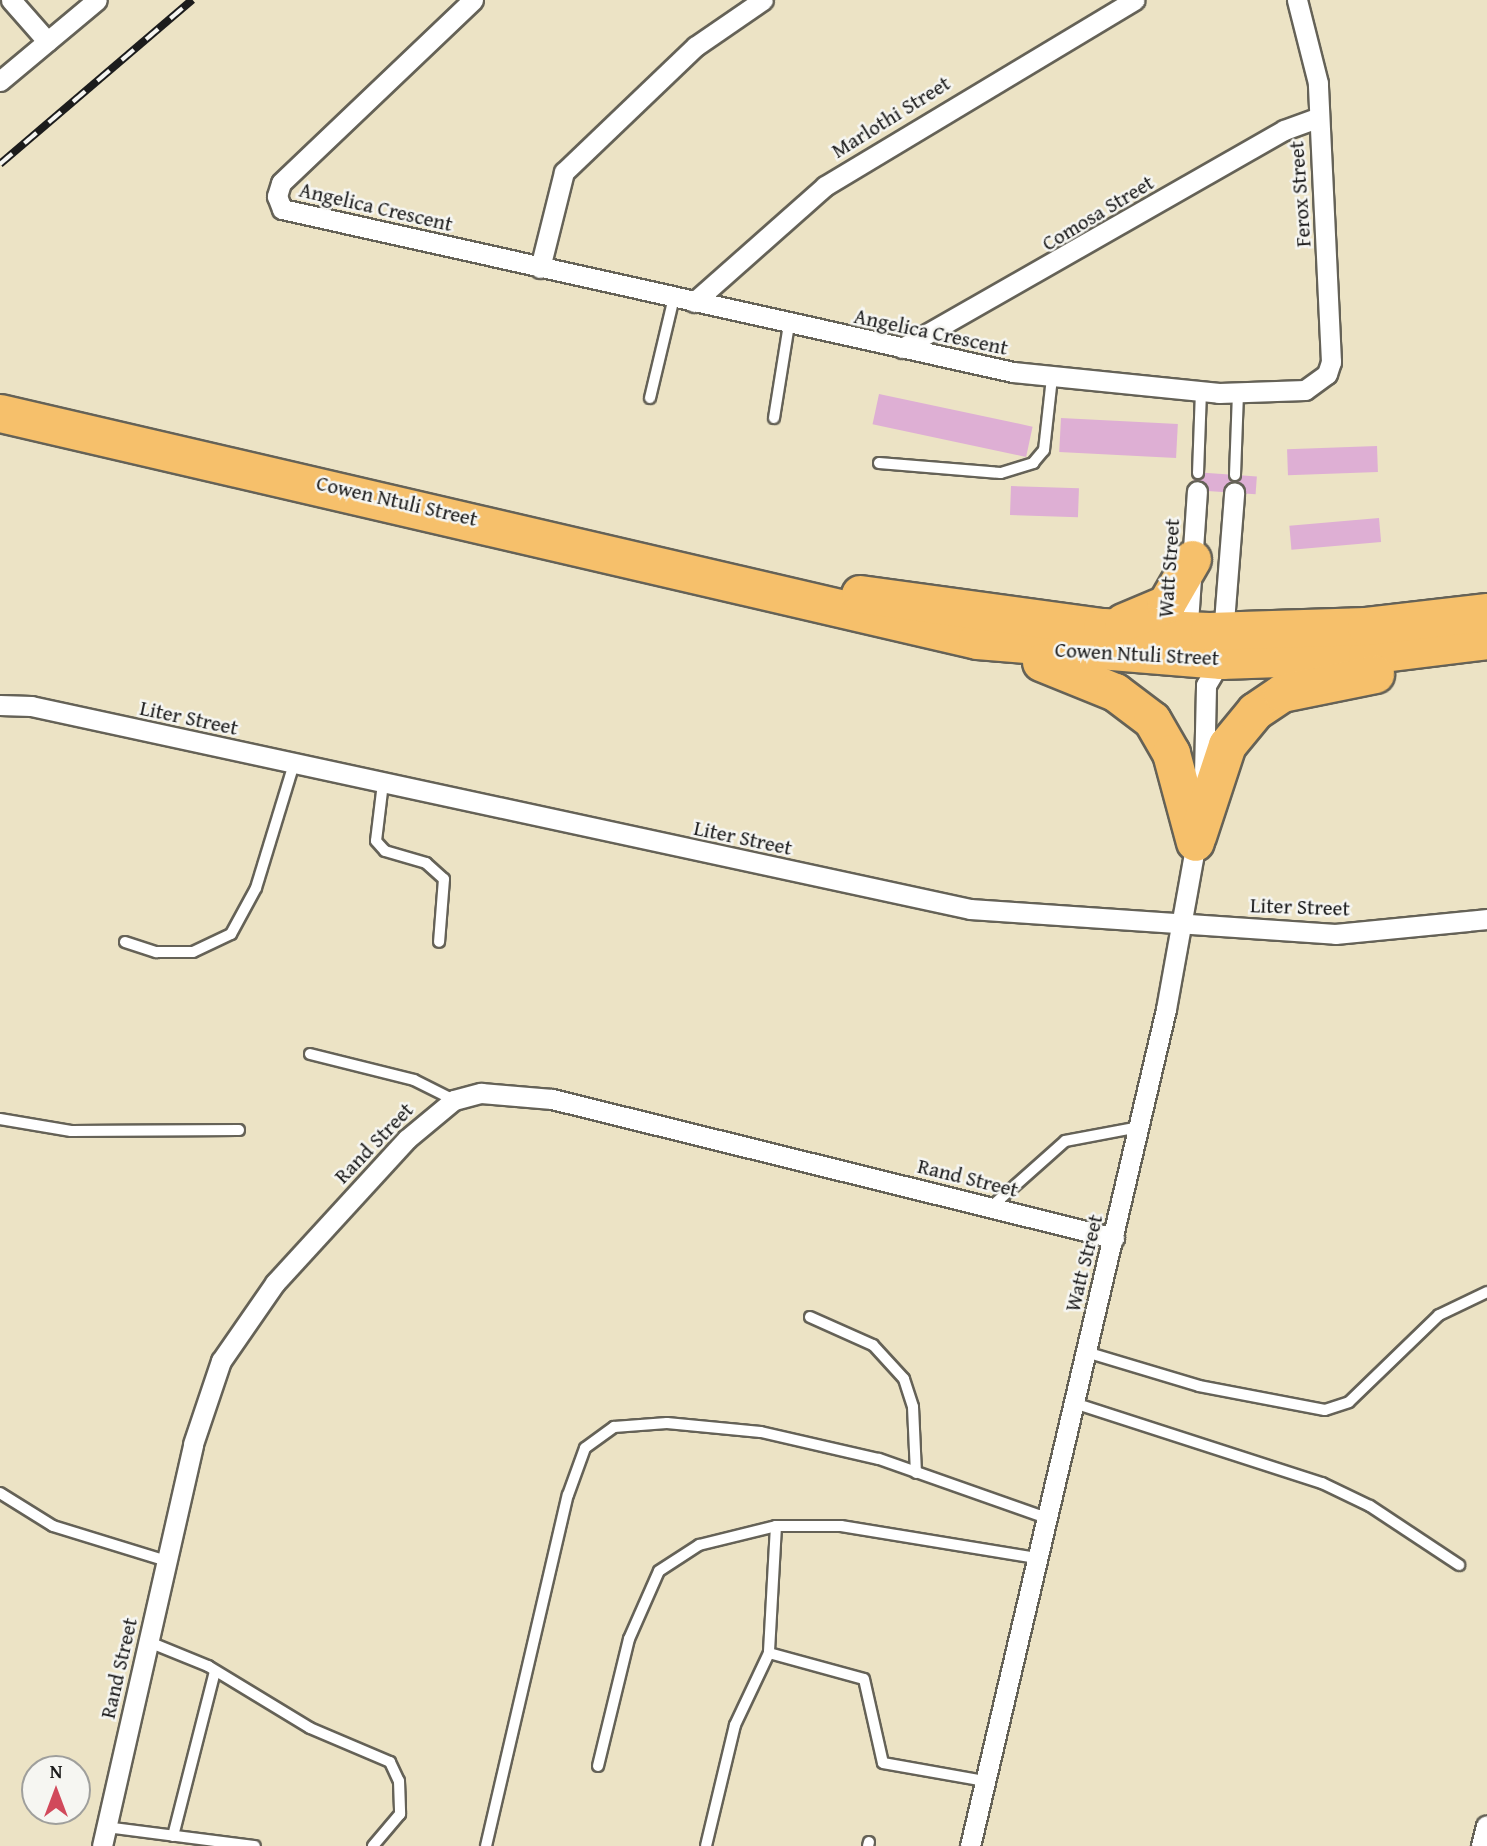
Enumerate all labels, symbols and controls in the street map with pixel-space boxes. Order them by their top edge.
street label: Marlothi Street [827,70,955,164]
street label: Ferox Street [1284,140,1316,248]
street label: Comosa Street [1038,170,1158,256]
street label: Angelica Crescent [297,177,455,237]
street label: Angelica Crescent [852,303,1010,361]
street label: Cowen Ntuli Street [314,470,480,532]
street label: Watt Street [1153,517,1185,619]
street label: Cowen Ntuli Street [1054,637,1220,671]
street label: Liter Street [138,695,240,741]
street label: Liter Street [692,815,794,861]
street label: Liter Street [1250,893,1350,921]
street label: Rand Street [329,1097,419,1189]
street label: Rand Street [915,1153,1021,1203]
street label: Watt Street [1060,1212,1108,1314]
street label: Rand Street [95,1615,143,1721]
north arrow [21,1755,91,1825]
text: N [50,1757,62,1785]

